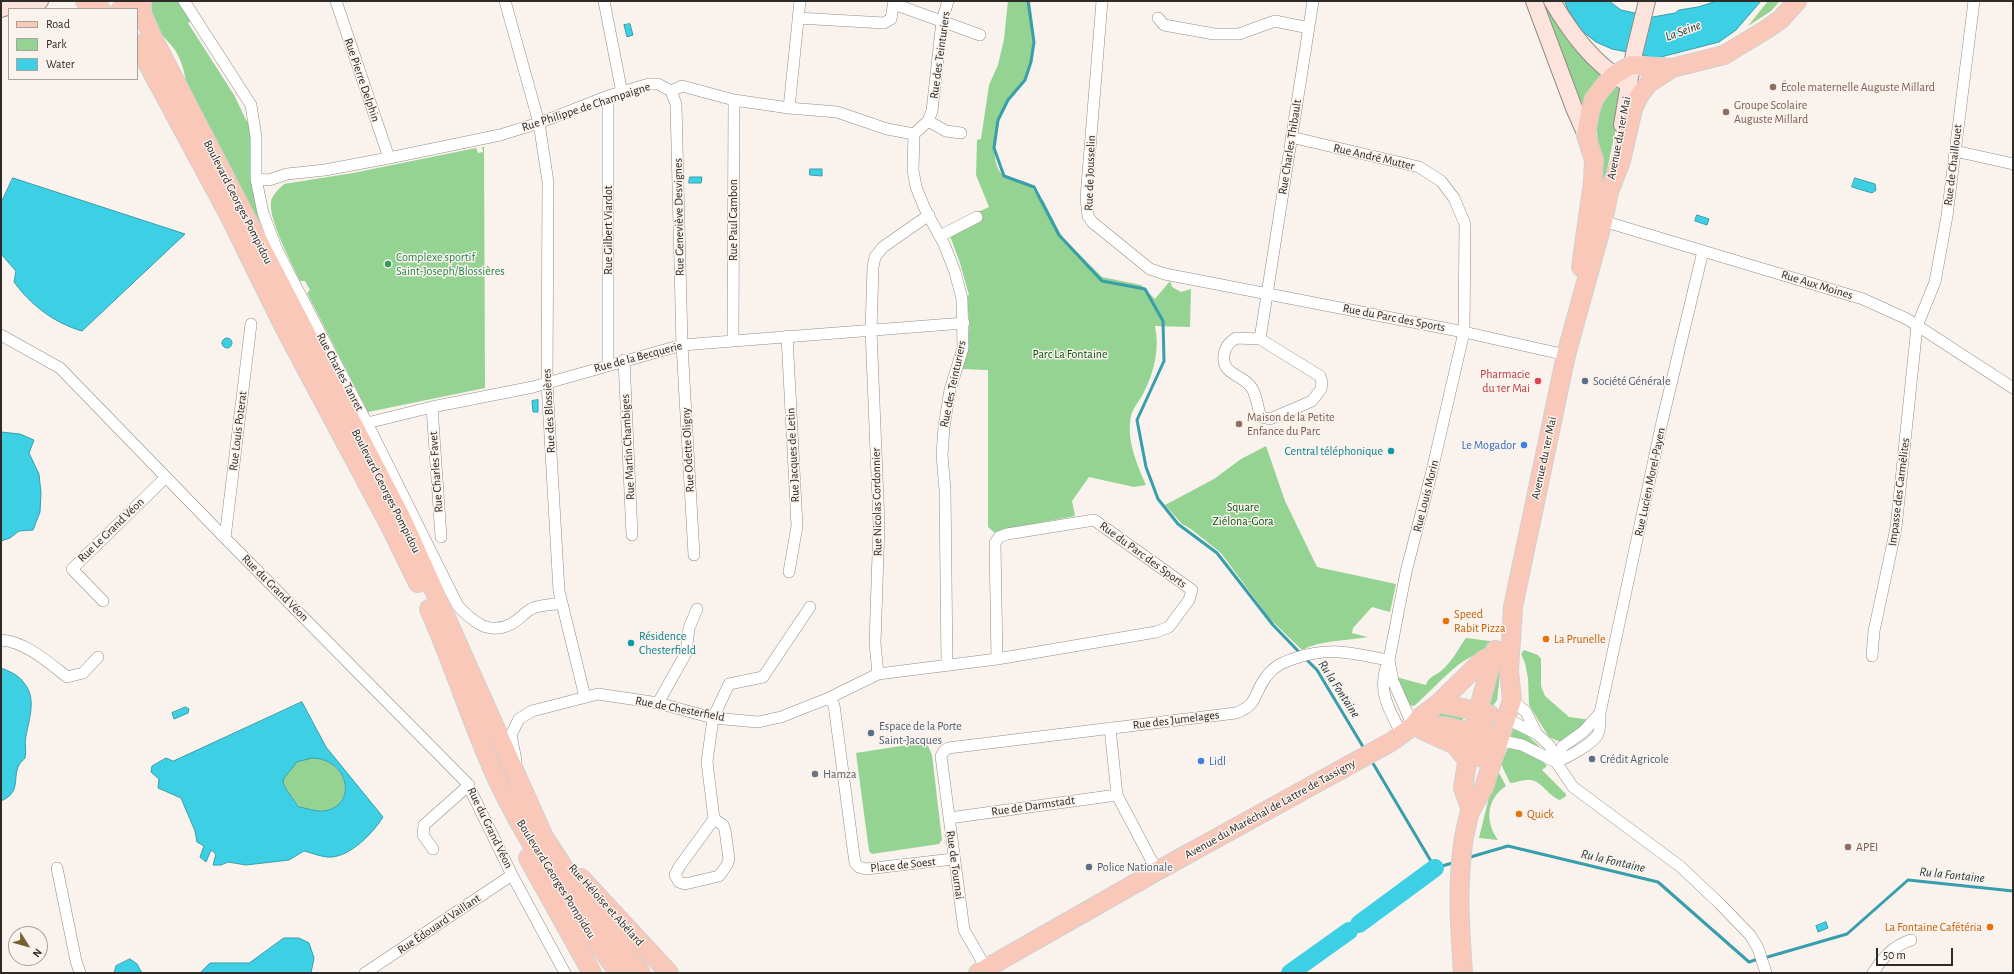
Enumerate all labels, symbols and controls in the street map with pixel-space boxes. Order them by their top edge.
legend [8,8,138,80]
street label: Rue des Teinturiers [927,10,953,100]
water label: La Seine [1663,17,1703,45]
text: Road [46,18,70,30]
street label: Rue Pierre Delphin [341,36,383,124]
text: Park [46,38,67,50]
text: Water [46,58,75,70]
street label: Rue Philippe de Champaigne [520,79,652,135]
place label: École maternelle Auguste Millard [1781,80,1935,94]
marker: École maternelle Auguste Millard [1768,82,1778,92]
street label: Avenue du 1er Mai [1604,95,1634,181]
street label: Rue Charles Thibault [1275,98,1305,196]
place label: Groupe Scolaire Auguste Millard [1734,98,1808,126]
marker: Groupe Scolaire Auguste Millard [1721,107,1731,117]
street label: Rue de Chaillouet [1941,123,1965,207]
street label: Rue de Jousselin [1081,135,1099,211]
street label: Boulevard Georges Pompidou [200,137,276,267]
street label: Rue André Mutter [1332,141,1416,173]
street label: Rue Geneviève Desvignes [671,158,687,276]
street label: Rue Paul Cambon [726,179,740,261]
street label: Rue Gilbert Viardot [601,185,615,275]
place label: Complexe sportif Saint-Joseph/Blossières [396,250,505,278]
marker: Complexe sportif Saint-Joseph/Blossières [383,259,393,269]
street label: Rue Aux Moines [1779,267,1855,303]
street label: Rue du Parc des Sports [1342,301,1446,335]
street label: Rue Charles Tanret [313,330,367,414]
street label: Rue de la Becquerie [592,338,684,376]
street label: Rue des Teinturiers [937,339,969,429]
park label: Parc La Fontaine [1032,347,1108,361]
place label: Pharmacie du 1er Mai [1480,367,1530,395]
street label: Rue des Blossières [540,368,558,454]
place label: Société Générale [1593,374,1671,388]
marker: Pharmacie du 1er Mai [1533,376,1543,386]
marker: Société Générale [1580,376,1590,386]
street label: Rue Louis Poterat [226,390,250,472]
street label: Rue Martin Chambiges [618,394,638,500]
street label: Rue Odette Oligny [679,407,697,493]
street label: Rue Jacques de Letin [783,407,803,503]
place label: Maison de la Petite Enfance du Parc [1247,410,1335,438]
street label: Avenue du 1er Mai [1528,415,1560,501]
marker: Maison de la Petite Enfance du Parc [1234,419,1244,429]
street label: Boulevard Georges Pompidou [348,426,424,556]
street label: Rue Lucien Morel-Payen [1631,426,1669,538]
street label: Rue Charles Favet [426,431,446,513]
street label: Impasse des Carmélites [1885,437,1913,547]
place label: Le Mogador [1461,438,1516,452]
marker: Le Mogador [1519,440,1529,450]
place label: Central téléphonique [1285,444,1383,458]
marker: Central téléphonique [1386,446,1396,456]
street label: Rue Nicolas Cordonnier [869,447,885,557]
street label: Rue Louis Morin [1410,458,1442,534]
street label: Rue Le Grand Véon [75,495,147,565]
park label: Square Ziélona-Gora [1213,500,1273,528]
street label: Rue du Parc des Sports [1097,519,1189,591]
street label: Rue du Grand Véon [239,552,311,624]
place label: Speed Rabit Pizza [1454,607,1505,635]
marker: Speed Rabit Pizza [1441,616,1451,626]
place label: Résidence Chesterfield [639,629,696,657]
place label: La Prunelle [1554,632,1606,646]
marker: La Prunelle [1541,634,1551,644]
marker: Résidence Chesterfield [626,638,636,648]
water label: Ru la Fontaine [1315,657,1363,721]
street label: Rue de Chesterfield [634,693,726,725]
street label: Rue des Jumelages [1132,708,1220,732]
place label: Espace de la Porte Saint-Jacques [879,719,962,747]
marker: Espace de la Porte Saint-Jacques [866,728,876,738]
place label: Crédit Agricole [1600,752,1669,766]
place label: Lidl [1209,754,1226,768]
marker: Crédit Agricole [1587,754,1597,764]
street label: Avenue du Maréchal de Lattre de Tassigny [1182,756,1358,862]
marker: Lidl [1196,756,1206,766]
place label: Hamza [823,767,856,781]
marker: Hamza [810,769,820,779]
street label: Rue du Grand Véon [464,785,516,871]
street label: Rue de Darmstadt [990,793,1076,819]
place label: Quick [1527,807,1554,821]
marker: Quick [1514,809,1524,819]
street label: Boulevard Georges Pompidou [513,817,599,941]
street label: Rue de Tournai [943,830,967,900]
place label: APEI [1856,840,1878,854]
marker: APEI [1843,842,1853,852]
water label: Ru la Fontaine [1579,846,1647,876]
street label: Place de Soest [870,854,936,876]
place label: Police Nationale [1097,860,1173,874]
street label: Rue Héloïse et Abélard [565,861,647,949]
marker: Police Nationale [1084,862,1094,872]
water label: Ru la Fontaine [1919,864,1985,886]
street label: Rue Édouard Vaillant [395,891,483,957]
place label: La Fontaine Cafétéria [1885,920,1982,934]
marker: La Fontaine Cafétéria [1985,922,1995,932]
north arrow [8,926,48,966]
scale bar [1878,940,1955,966]
text: N [30,947,44,959]
text: 50 m [1883,949,1906,961]

